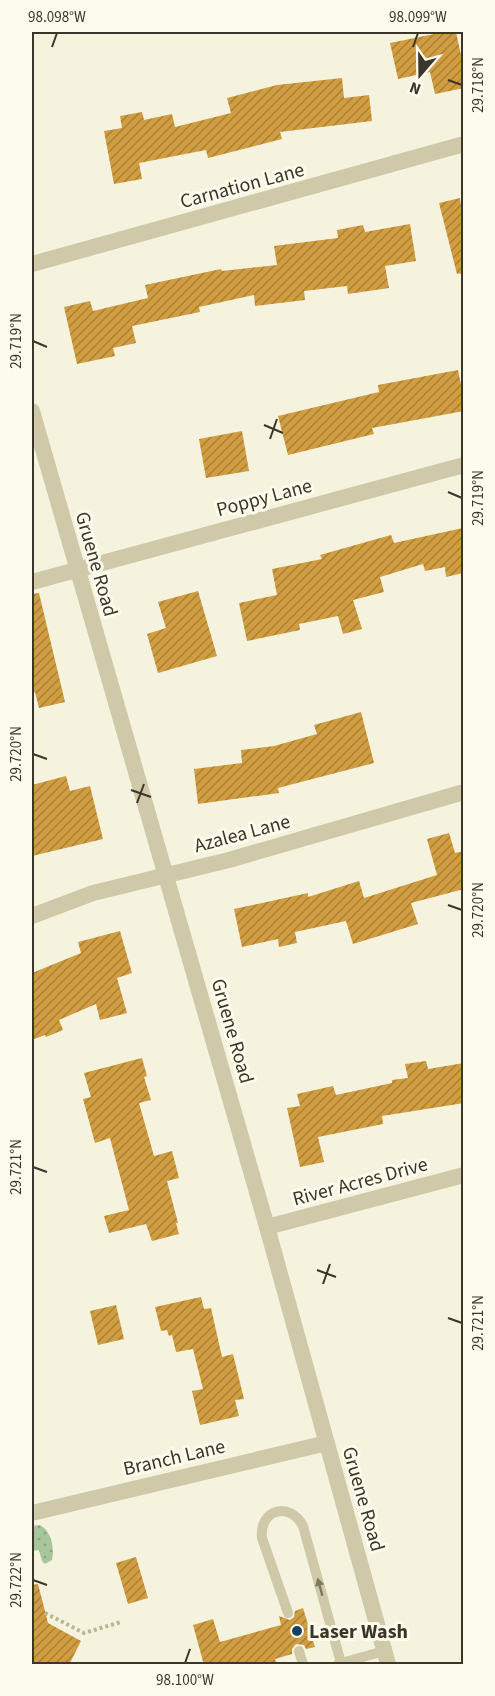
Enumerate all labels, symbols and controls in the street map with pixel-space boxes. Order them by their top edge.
text: 98.098°W [28,7,86,28]
text: 98.099°W [389,7,447,28]
north arrow [390,45,450,105]
text: 29.718°N [468,57,489,113]
text: N [406,76,424,100]
street label: Carnation Lane [177,156,307,216]
text: 29.719°N [6,313,27,369]
text: 29.719°N [468,470,489,526]
street label: Poppy Lane [213,472,315,524]
street label: Gruene Road [68,509,124,620]
text: 29.720°N [6,726,27,782]
street label: Azalea Lane [191,808,294,860]
text: 29.720°N [468,882,489,938]
street label: Gruene Road [204,976,260,1087]
text: 29.721°N [6,1139,27,1195]
street label: River Acres Drive [290,1150,431,1213]
text: 29.721°N [468,1295,489,1351]
street label: Branch Lane [120,1433,228,1483]
street label: Gruene Road [335,1444,391,1555]
text: 29.722°N [6,1552,27,1608]
one-way arrow [315,1578,324,1596]
place label: Laser Wash [309,1618,408,1646]
marker: Laser Wash [290,1624,304,1638]
text: 98.100°W [156,1670,214,1691]

